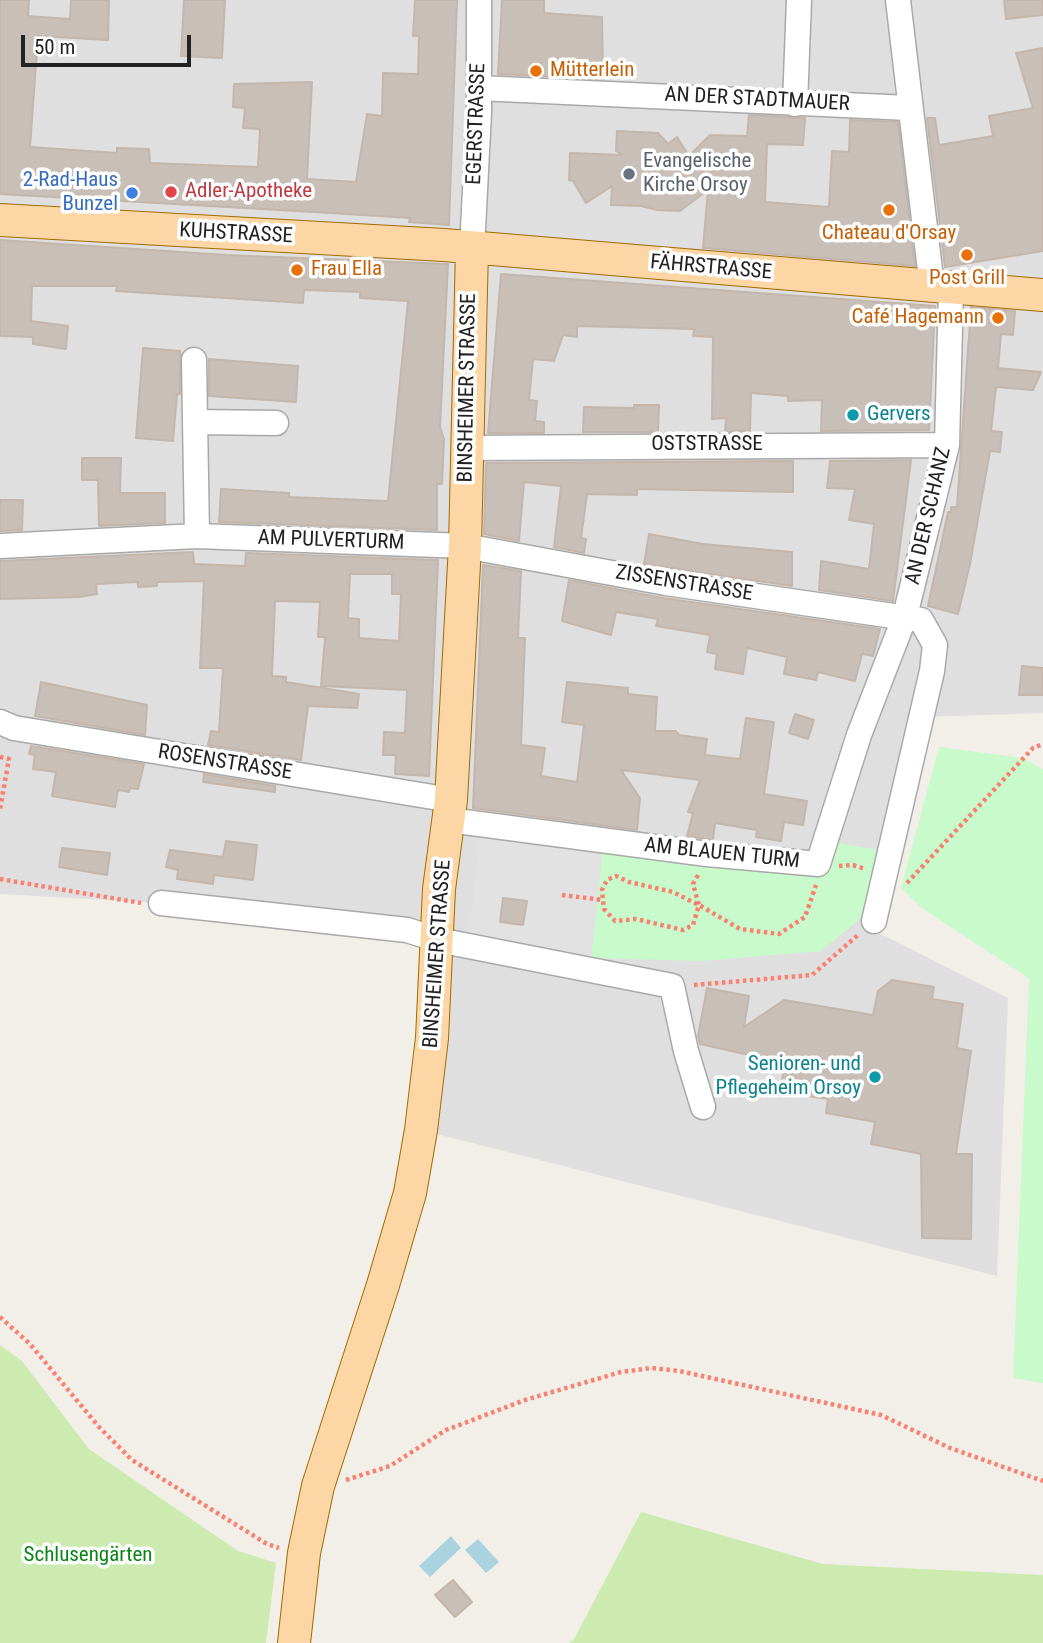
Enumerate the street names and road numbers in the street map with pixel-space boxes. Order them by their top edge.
street label: EGERSTRASSE [462,63,492,185]
street label: AN DER STADTMAUER [664,83,850,117]
street label: KUHSTRASSE [179,218,293,250]
street label: FÄHRSTRASSE [649,250,773,286]
street label: BINSHEIMER STRASSE [454,293,482,483]
street label: OSTSTRASSE [651,432,763,458]
street label: AN DER SCHANZ [901,445,957,587]
street label: AM PULVERTURM [257,526,405,556]
street label: ZISSENSTRASSE [614,561,754,607]
street label: ROSENSTRASSE [156,740,294,786]
street label: AM BLAUEN TURM [643,833,801,875]
street label: BINSHEIMER STRASSE [419,859,457,1049]

